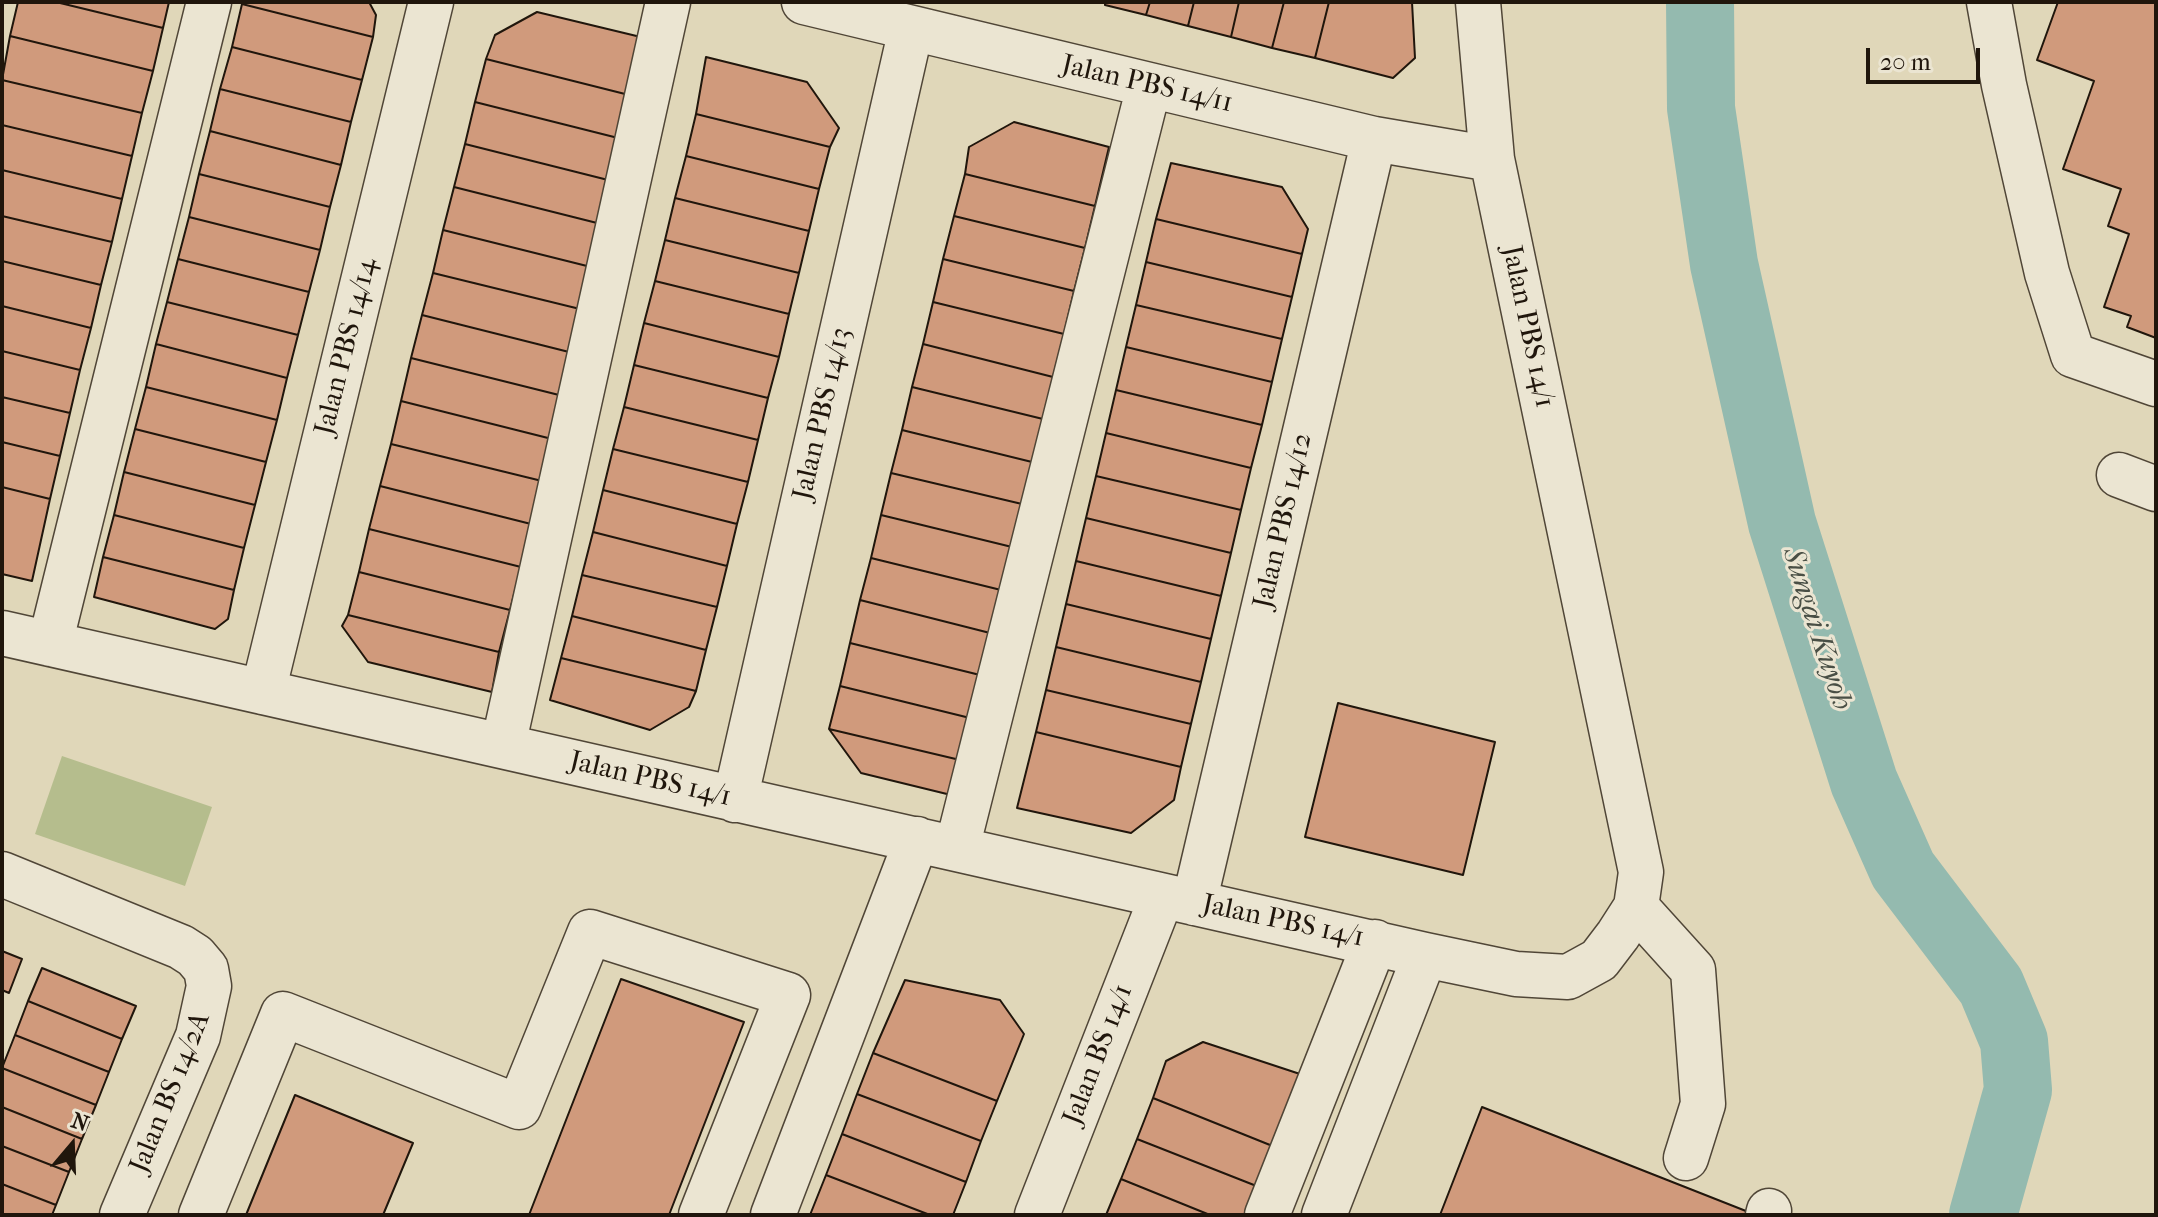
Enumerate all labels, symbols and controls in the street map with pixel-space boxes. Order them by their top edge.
scale bar [1870,32,1984,82]
text: 20 m [1880,48,1931,76]
street label: Jalan PBS 14/11 [1058,49,1236,121]
street label: Jalan PBS 14/1 [1493,243,1561,411]
street label: Jalan PBS 14/14 [309,255,385,439]
street label: Jalan PBS 14/13 [787,324,859,504]
street label: Jalan PBS 14/12 [1247,430,1321,612]
water label: Sungai Kuyoh [1773,543,1859,715]
street label: Jalan PBS 14/1 [566,745,734,815]
street label: Jalan PBS 14/1 [1199,888,1367,956]
street label: Jalan BS 14/1 [1057,980,1141,1130]
street label: Jalan BS 14/2A [124,1008,218,1178]
north arrow [32,1105,112,1185]
text: N [68,1107,92,1137]

